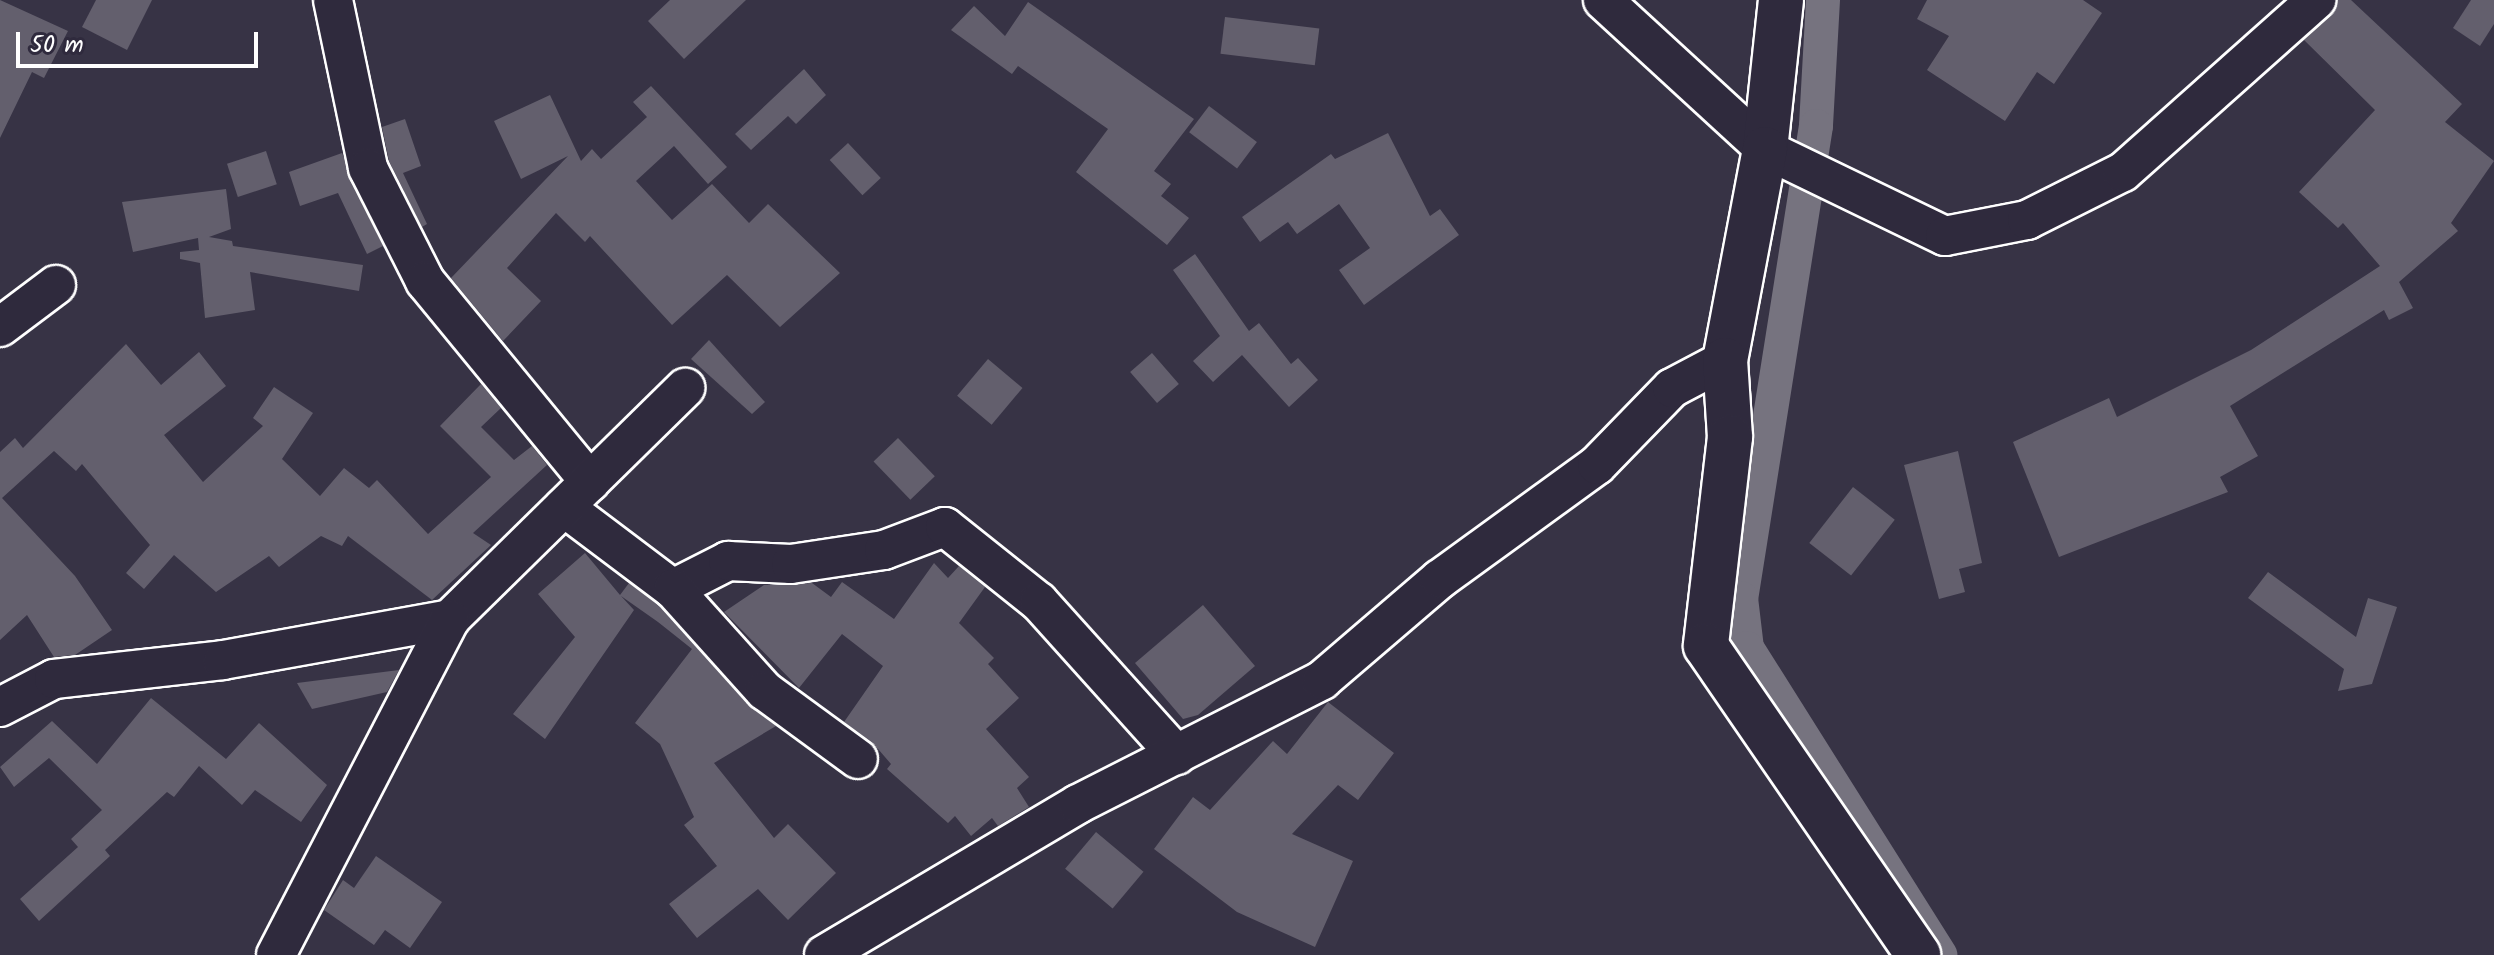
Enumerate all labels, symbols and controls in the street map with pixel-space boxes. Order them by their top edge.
scale bar [20,16,262,66]
text: 50 m [30,26,84,65]

